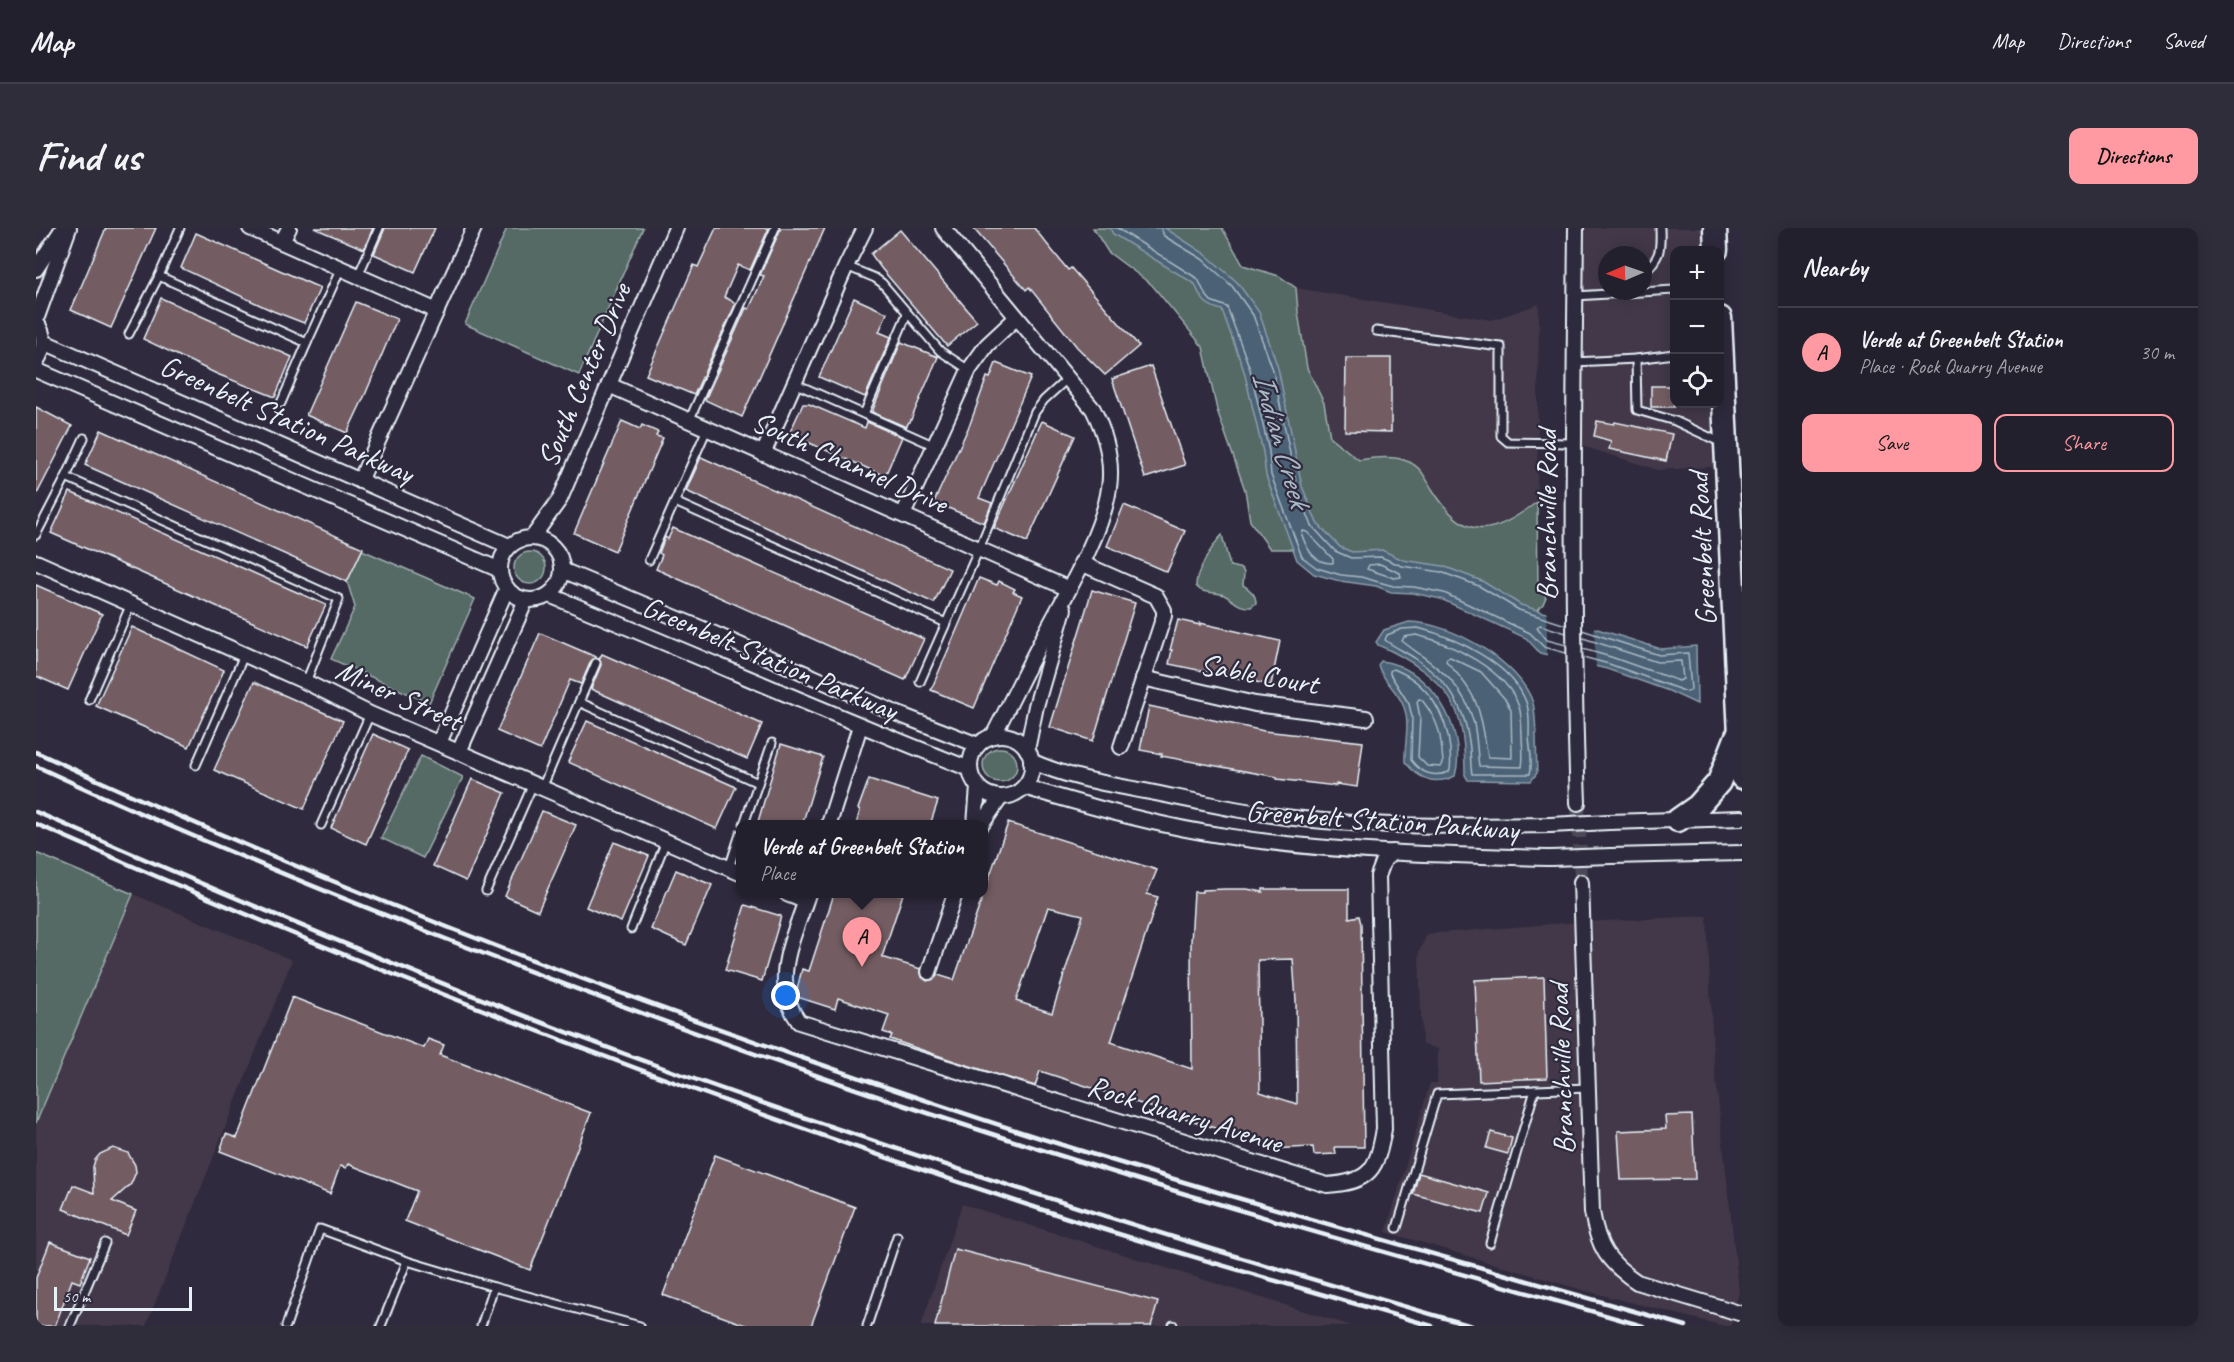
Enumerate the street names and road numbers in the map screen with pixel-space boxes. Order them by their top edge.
street label: South Center Drive [528,275,641,472]
street label: Greenbelt Station Parkway [154,346,422,493]
street label: South Channel Drive [746,402,956,523]
street label: Branchville Road [1527,425,1565,600]
street label: Greenbelt Road [1679,467,1725,627]
street label: Greenbelt Station Parkway [637,587,906,730]
street label: Sable Court [1197,645,1324,704]
street label: Miner Street [330,650,471,741]
street label: Greenbelt Station Parkway [1244,792,1522,849]
street label: Branchville Road [1539,979,1583,1155]
street label: Rock Quarry Avenue [1083,1066,1289,1162]

